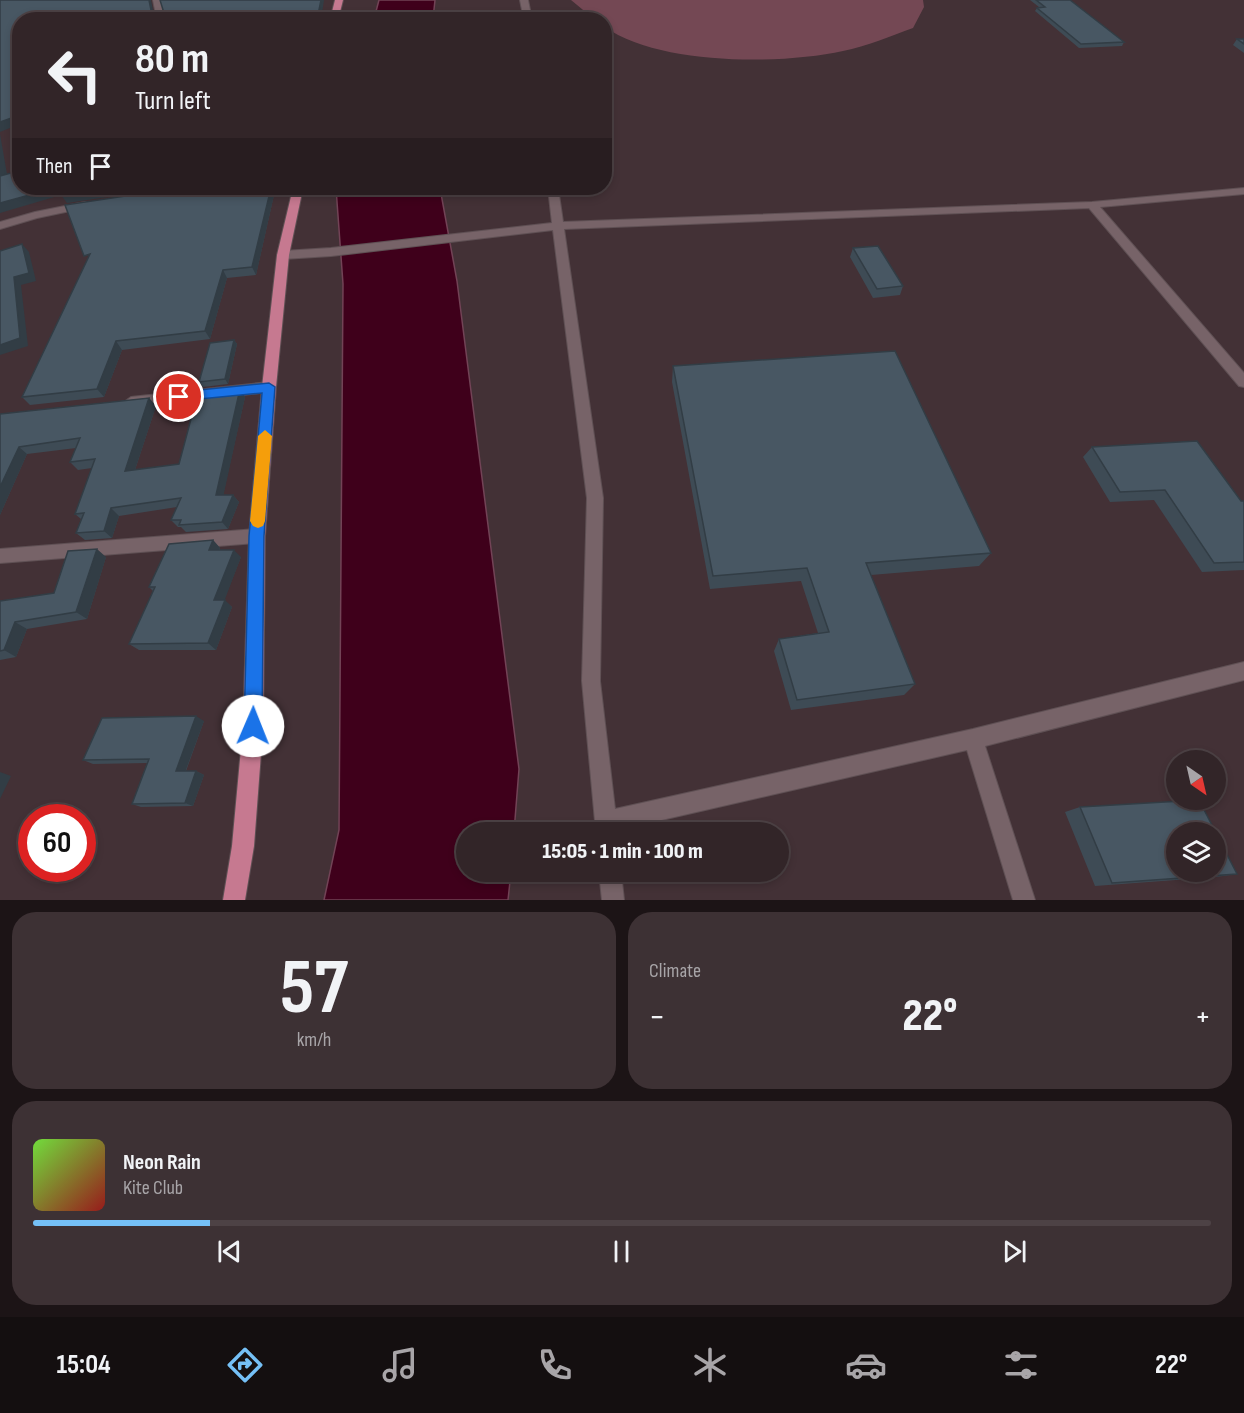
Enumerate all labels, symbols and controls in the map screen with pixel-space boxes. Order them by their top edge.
text: 80 m [135,34,209,85]
icon: left [36,36,114,114]
text: Turn left [135,85,211,117]
icon: arrive [84,150,117,183]
text: Then [36,153,72,180]
pin [153,371,204,422]
icon: arrive [162,380,195,413]
position arrow [221,694,285,758]
north arrow [1166,750,1226,810]
map controls [1166,750,1226,882]
speed limit sign: 60 [18,804,96,882]
button: layers [1166,822,1226,882]
text: 15:05 · 1 min · 100 m [542,838,703,865]
text: 57 [280,942,348,1035]
text: Climate [649,959,701,983]
text: 22° [902,989,958,1044]
text: − [649,997,665,1037]
text: + [1195,997,1211,1037]
text: km/h [297,1028,331,1052]
text: Neon Rain [123,1149,201,1176]
text: Kite Club [123,1176,183,1200]
icon: previous [213,1235,246,1268]
icon: pause [605,1235,638,1268]
icon: next [998,1235,1031,1268]
icon: directions [224,1344,266,1386]
icon: music [379,1344,421,1386]
icon: phone [534,1344,576,1386]
icon: climate [689,1344,731,1386]
icon: car [845,1344,887,1386]
icon: filters [1000,1344,1042,1386]
text: 15:04 [57,1349,111,1381]
text: 22° [1155,1349,1187,1381]

